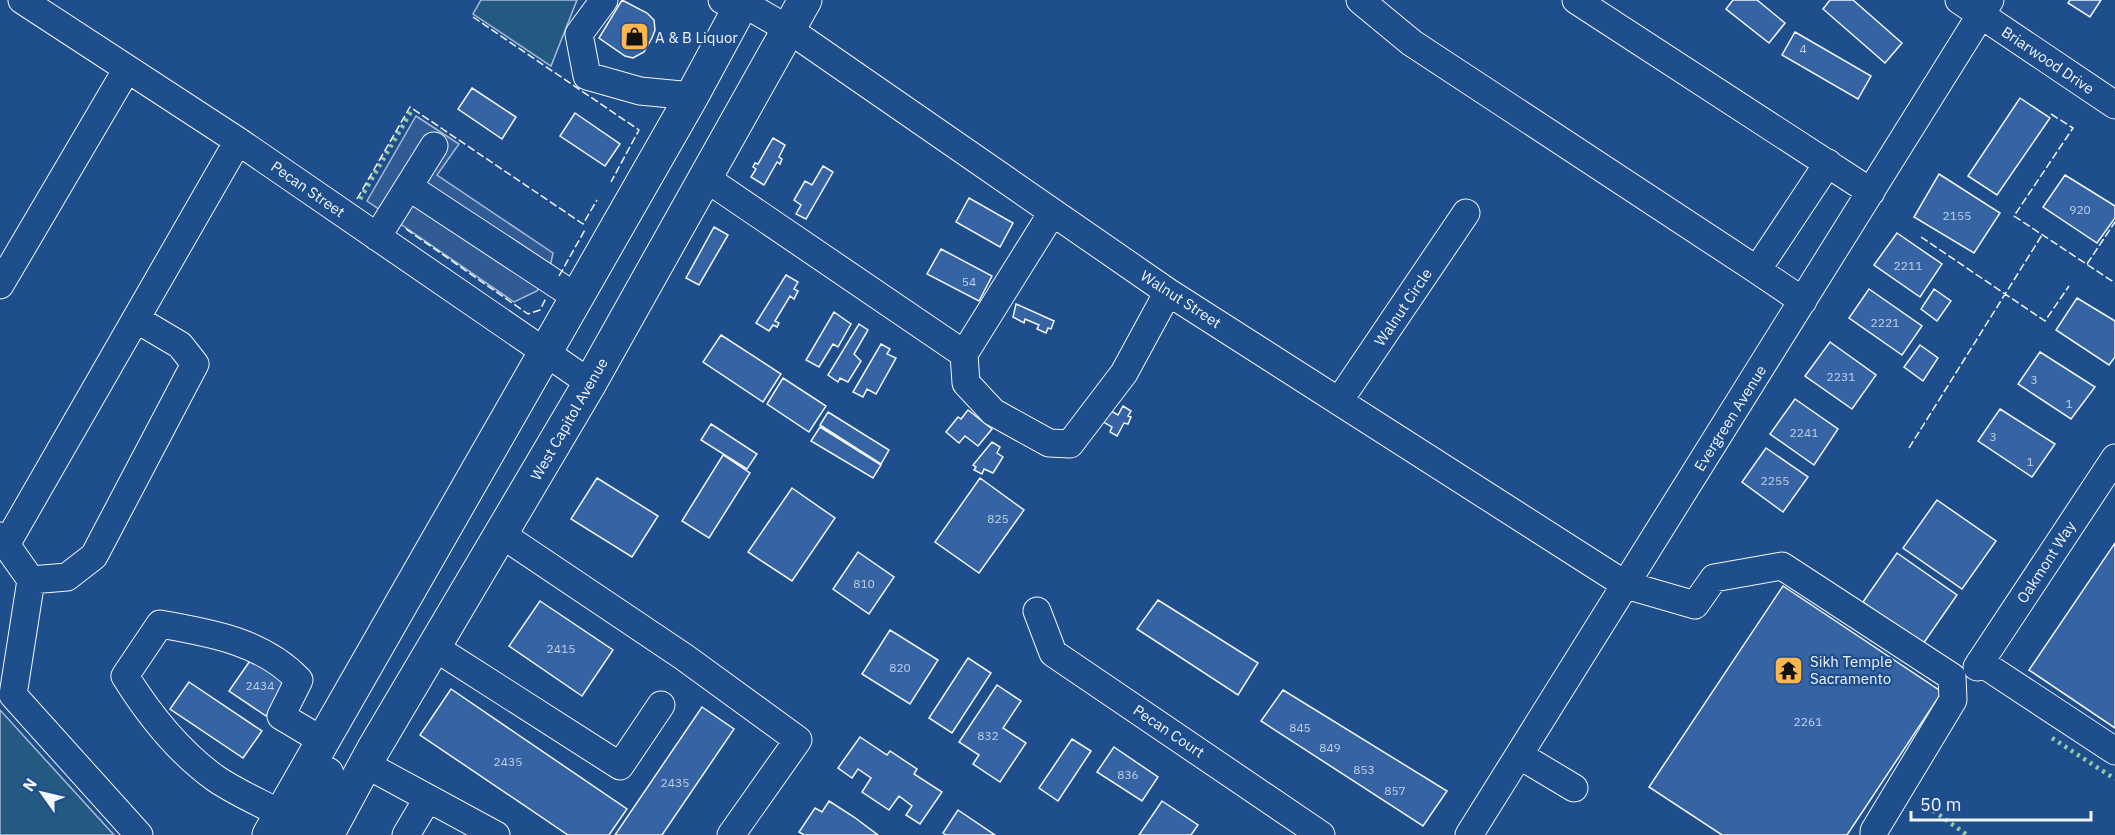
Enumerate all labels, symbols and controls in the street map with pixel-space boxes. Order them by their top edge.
shop icon: A & B Liquor [618,21,650,53]
street label: Briarwood Drive [1998,22,2098,98]
place label: A & B Liquor [655,28,738,47]
house number: 4 [1799,41,1807,56]
street label: Pecan Street [267,157,349,221]
house number: 920 [2069,202,2091,217]
house number: 2155 [1943,208,1971,223]
house number: 2211 [1894,258,1922,273]
street label: Walnut Circle [1370,265,1436,349]
street label: Walnut Street [1137,266,1225,332]
house number: 54 [962,274,976,289]
house number: 2221 [1871,315,1899,330]
street label: West Capitol Avenue [526,354,612,484]
street label: Evergreen Avenue [1690,361,1770,475]
house number: 2231 [1827,369,1855,384]
house number: 3 [2030,372,2038,387]
house number: 1 [2065,396,2073,411]
house number: 2241 [1790,425,1818,440]
house number: 3 [1989,429,1997,444]
house number: 1 [2026,454,2034,469]
house number: 2255 [1761,473,1789,488]
house number: 825 [987,511,1009,526]
street label: Oakmont Way [2012,517,2080,607]
house number: 810 [853,576,875,591]
house number: 2415 [547,641,575,656]
place label: Sikh Temple Sacramento [1810,652,1892,688]
temple icon: Sikh Temple Sacramento [1773,654,1805,686]
house number: 820 [889,660,911,675]
house number: 2434 [246,678,274,693]
street label: Pecan Court [1130,700,1208,762]
house number: 2261 [1794,714,1822,729]
house number: 845 [1289,720,1311,735]
house number: 832 [977,728,999,743]
house number: 849 [1319,740,1341,755]
house number: 2435 [494,754,522,769]
house number: 853 [1353,762,1375,777]
north arrow [12,763,72,823]
house number: 836 [1117,767,1139,782]
text: N [18,774,41,795]
house number: 2435 [661,775,689,790]
house number: 857 [1384,783,1406,798]
scale bar [1911,784,2091,822]
text: 50 m [1920,793,1962,816]

